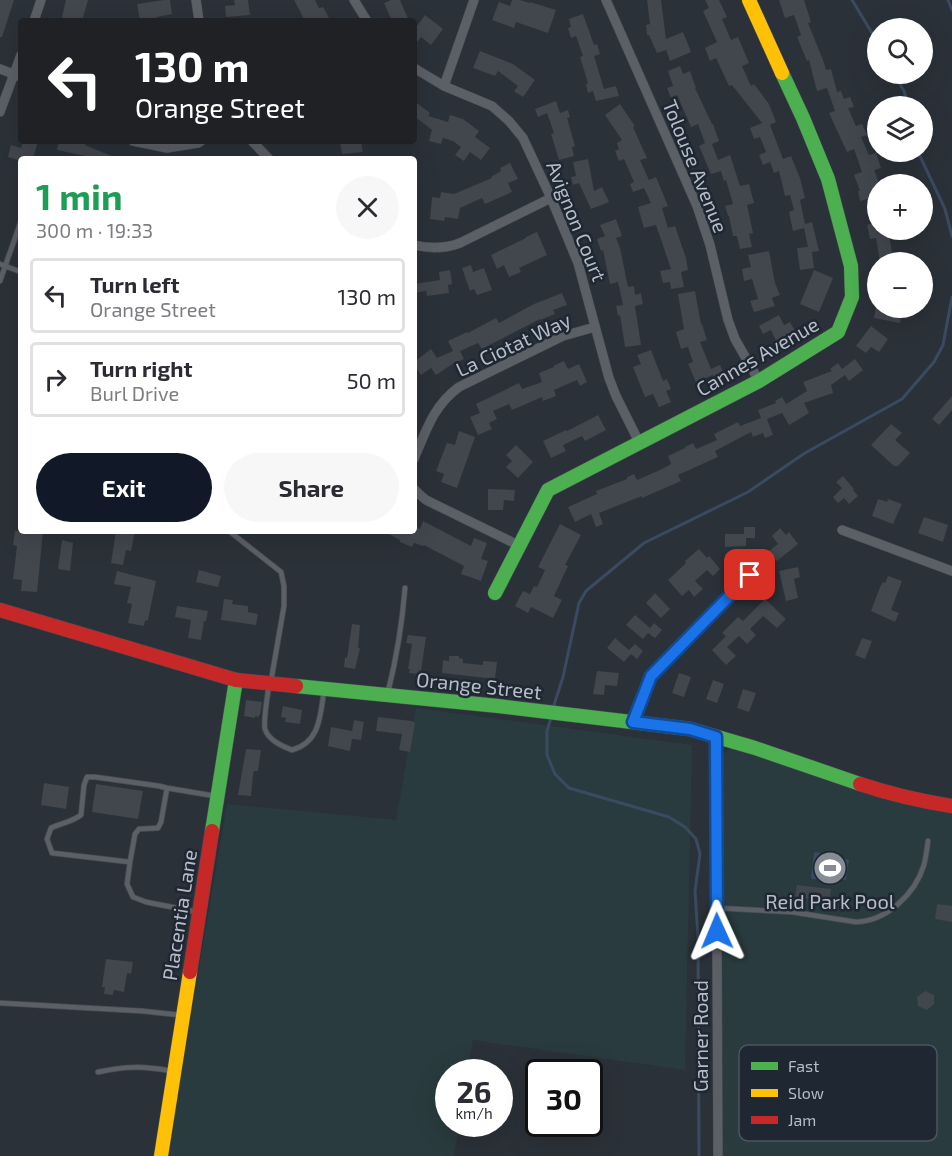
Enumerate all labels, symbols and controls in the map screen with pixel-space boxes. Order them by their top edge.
map controls [867,18,933,318]
button: search [867,18,933,84]
text: 130 m [135,40,250,90]
icon: left [36,42,114,120]
text: Orange Street [135,91,305,123]
street label: Tolouse Avenue [658,96,734,236]
button: layers [867,96,933,162]
street label: Avignon Court [542,157,612,285]
text: 1 min [36,174,123,217]
button: + [867,174,933,240]
button: close [336,176,399,239]
text: 300 m · 19:33 [36,218,153,242]
button: − [867,252,933,318]
text: Turn left [90,271,179,297]
icon: left [39,279,72,312]
text: 130 m [338,283,396,309]
text: Orange Street [90,297,216,321]
street label: La Ciotat Way [452,307,575,381]
street label: Cannes Avenue [691,311,823,401]
text: Turn right [90,355,192,381]
icon: right [39,363,72,396]
text: 50 m [347,367,396,393]
text: Burl Drive [90,381,179,405]
button: Exit [36,453,212,522]
button: Share [224,453,399,522]
pin [724,549,775,600]
icon: arrive [733,558,766,591]
street label: Orange Street [415,666,543,704]
street label: Placentia Lane [157,848,201,982]
sports icon: Reid Park Pool [812,850,848,886]
place label: Reid Park Pool [765,889,895,913]
position arrow [685,899,749,963]
street label: Garner Road [688,980,712,1092]
legend [739,1045,937,1141]
text: Fast [788,1056,819,1075]
speed limit sign: 30 [525,1059,603,1137]
text: 26 [456,1073,492,1109]
text: Slow [788,1083,824,1102]
text: km/h [455,1104,493,1122]
text: Jam [788,1110,816,1129]

